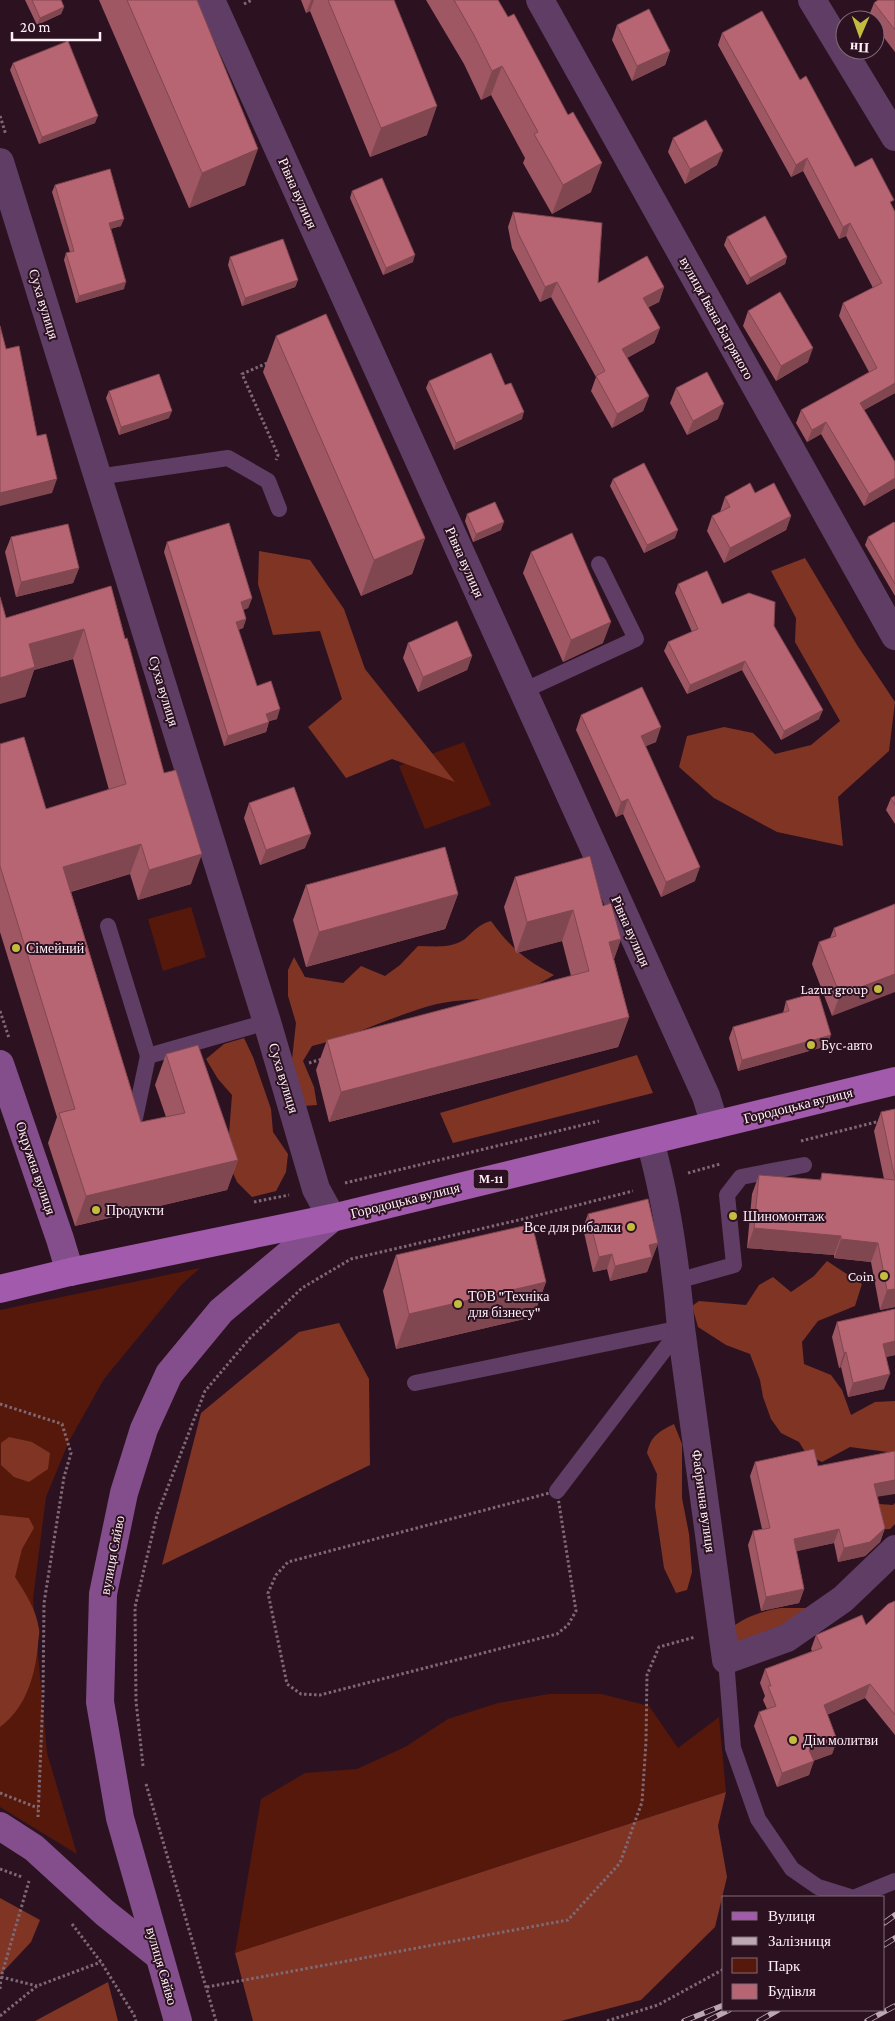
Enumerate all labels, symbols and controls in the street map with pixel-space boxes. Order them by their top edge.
scale bar [12,10,100,42]
north arrow [835,10,885,60]
text: 20 m [20,19,51,35]
text: Пн [850,40,869,56]
street label: Рівна вулиця [275,155,321,231]
street label: вулиця Івана Багряного [677,254,757,382]
street label: Суха вулиця [26,267,62,342]
street label: Рівна вулиця [442,524,488,600]
street label: Суха вулиця [146,654,182,729]
street label: Рівна вулиця [608,893,654,969]
place label: Сімейний [26,940,85,956]
marker: Сімейний [10,942,22,954]
place label: Lazur group [800,981,868,997]
marker: Lazur group [872,983,884,995]
place label: Бус-авто [821,1037,872,1053]
marker: Бус-авто [805,1039,817,1051]
street label: Суха вулиця [266,1041,302,1116]
street label: Городоцька вулиця [742,1084,855,1126]
street label: Окружна вулиця [13,1119,60,1217]
road number: М-11 [474,1170,508,1188]
street label: Городоцька вулиця [349,1179,462,1221]
place label: Продукти [106,1202,165,1218]
marker: Продукти [90,1204,102,1216]
place label: Шиномонтаж [743,1208,825,1224]
marker: Шиномонтаж [727,1210,739,1222]
place label: Все для рибалки [524,1219,622,1235]
marker: Все для рибалки [625,1221,637,1233]
place label: Coin [848,1268,874,1284]
marker: Coin [878,1270,890,1282]
place label: ТОВ "Техніка для бізнесу" [468,1288,550,1320]
marker: ТОВ "Техніка для бізнесу" [452,1298,464,1310]
street label: Фабрична вулиця [689,1449,719,1554]
street label: вулиця Сяйво [96,1514,128,1596]
place label: Дім молитви [803,1732,879,1748]
marker: Дім молитви [787,1734,799,1746]
legend [722,1896,885,2011]
text: Вулиця [768,1908,815,1924]
street label: вулиця Сяйво [143,1925,181,2007]
text: Залізниця [768,1933,831,1949]
text: Парк [768,1958,801,1974]
text: Будівля [768,1983,816,1999]

